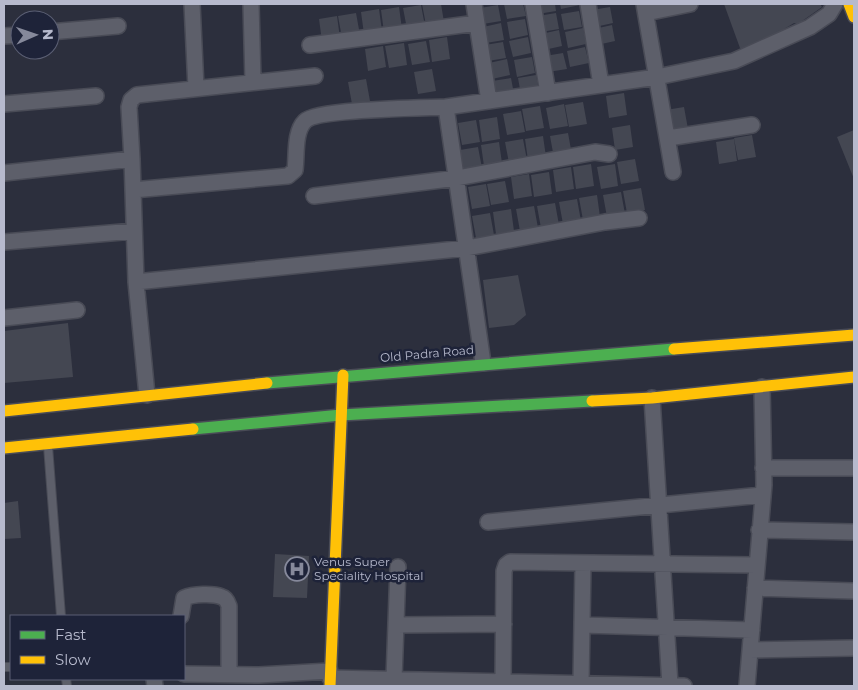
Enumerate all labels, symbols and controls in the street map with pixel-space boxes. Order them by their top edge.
north arrow [10,10,60,60]
text: N [39,29,57,41]
street label: Old Padra Road [379,342,475,365]
place label: Venus Super Speciality Hospital [314,554,424,583]
hospital icon: Venus Super Speciality Hospital [284,556,310,582]
legend [10,615,185,680]
text: Fast [55,625,86,644]
text: Slow [55,650,91,669]

